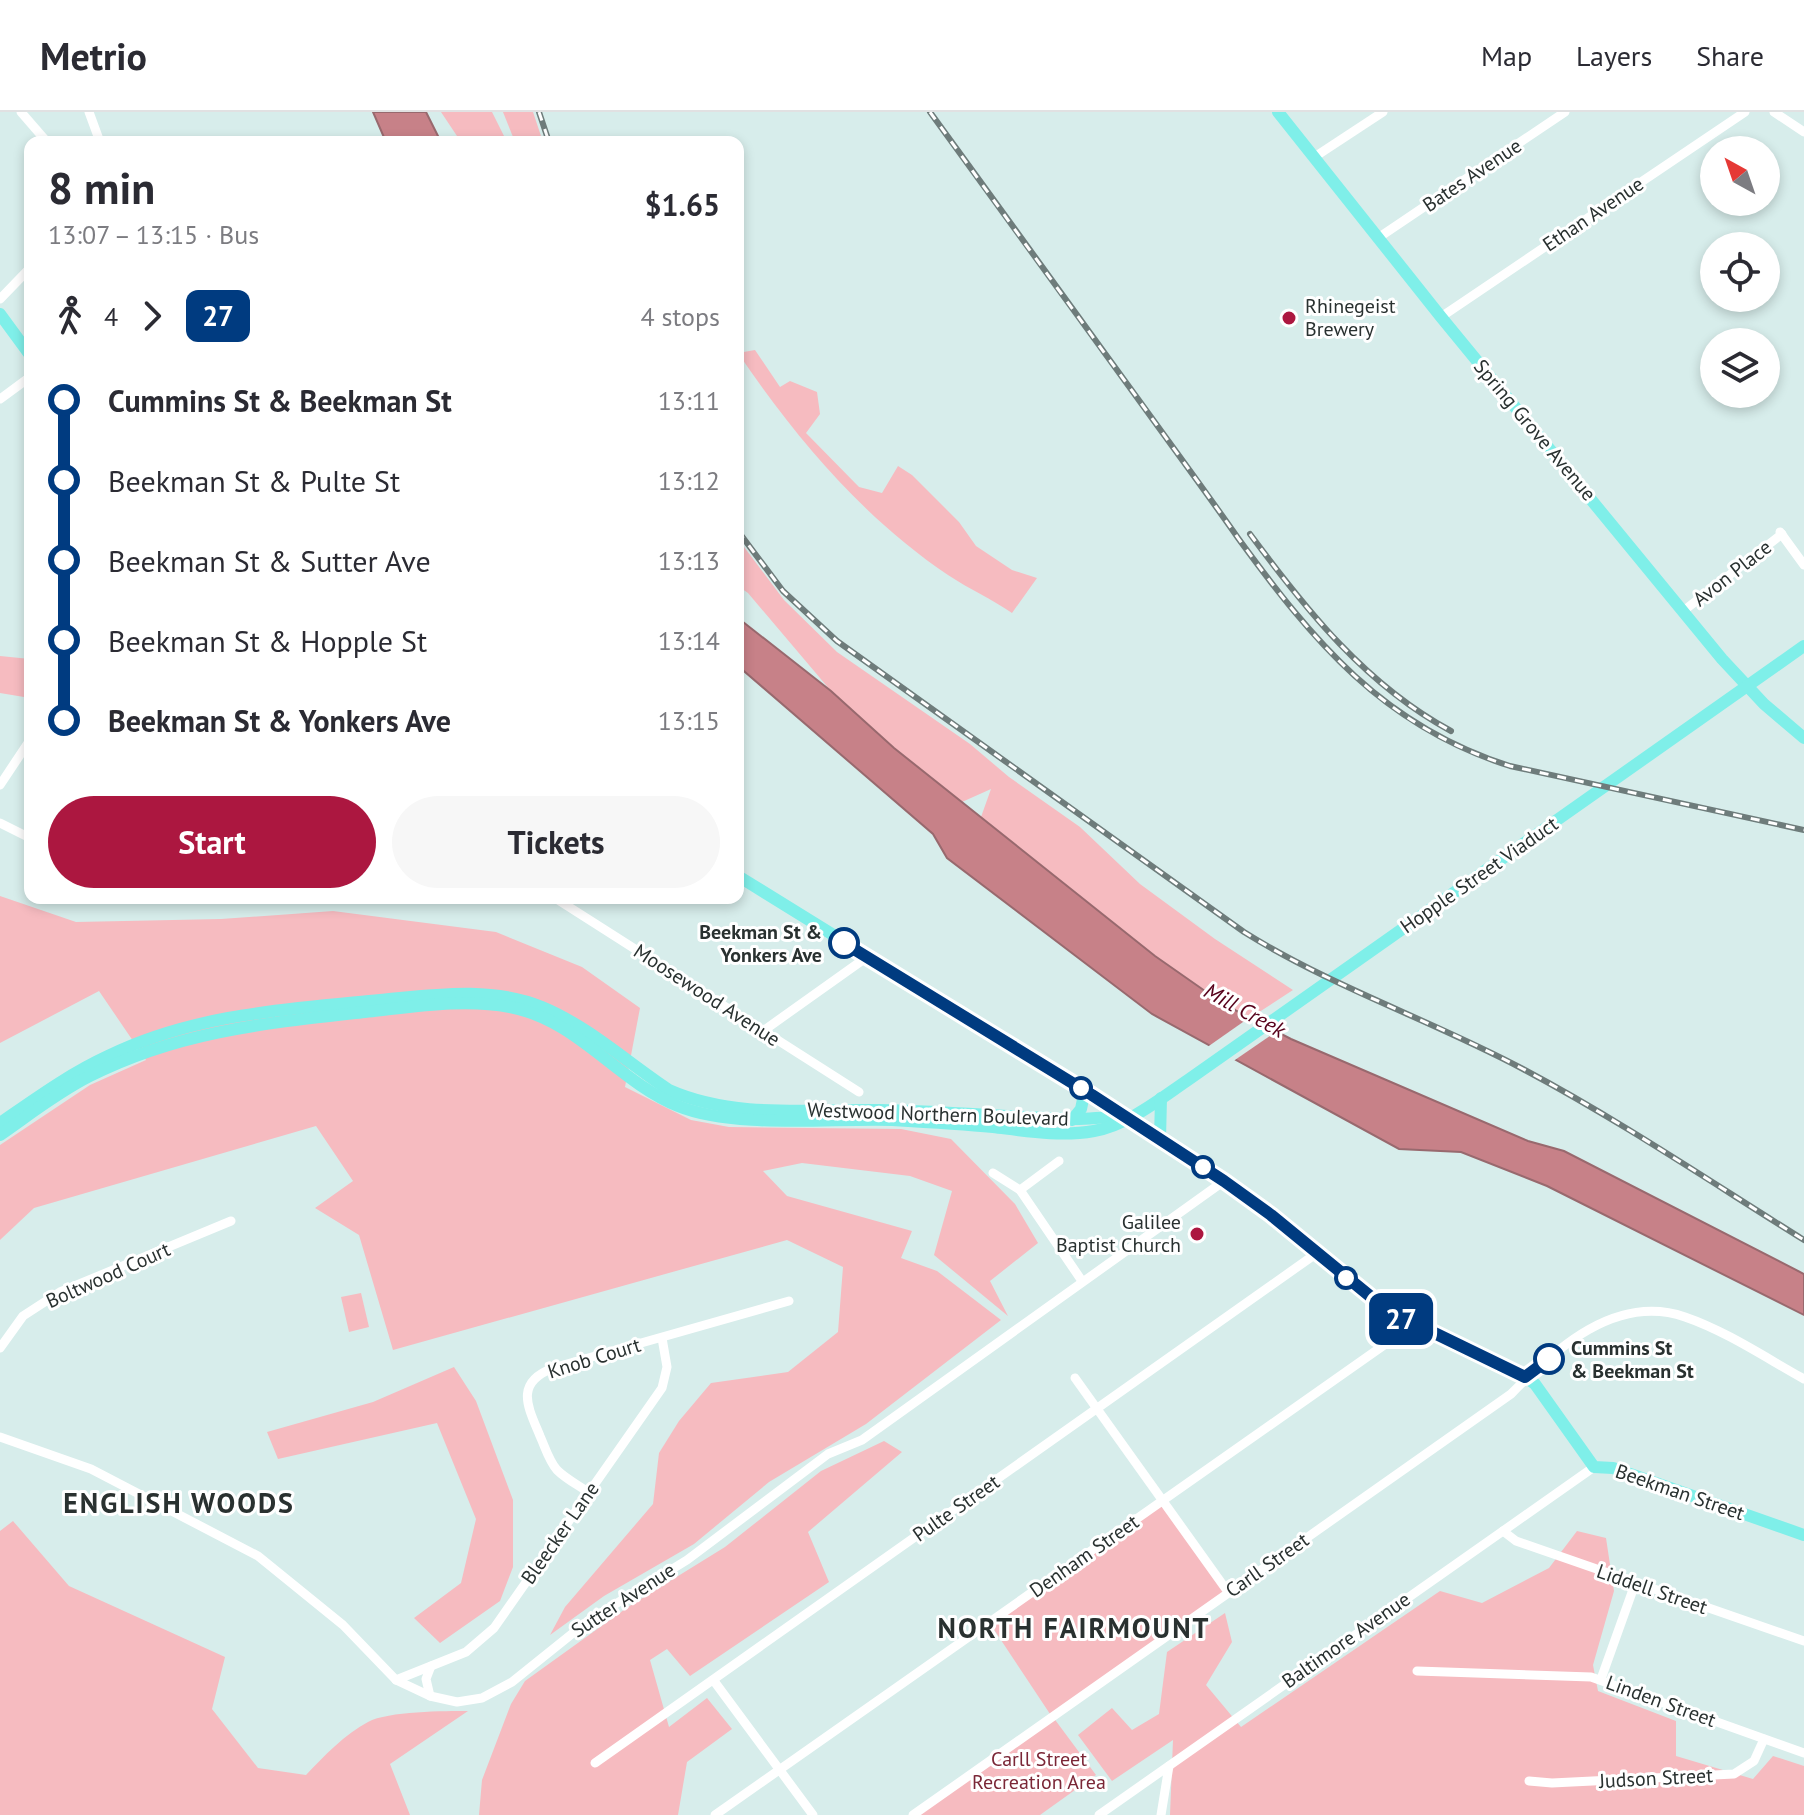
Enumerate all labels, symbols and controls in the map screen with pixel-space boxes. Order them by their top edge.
text: Metrio [40,31,147,80]
text: Map [1481,37,1532,74]
text: Layers [1576,37,1652,74]
text: Share [1696,37,1764,74]
street label: Bates Avenue [1418,132,1526,218]
north arrow [1700,136,1780,216]
map controls [1700,136,1780,408]
text: 8 min [48,159,155,216]
street label: Ethan Avenue [1537,171,1649,257]
text: $1.65 [645,185,720,224]
text: 13:07 – 13:15 · Bus [48,218,259,251]
button: locate [1700,232,1780,312]
place label: Rhinegeist Brewery [1305,293,1396,342]
icon: walk [48,294,92,338]
icon: forward [130,294,174,338]
text: 27 [202,297,234,334]
text: 4 [104,300,118,333]
text: 4 stops [640,300,720,333]
marker: Rhinegeist Brewery [1280,309,1298,327]
button: layers [1700,328,1780,408]
street label: Spring Grove Avenue [1468,354,1602,506]
text: Cummins St & Beekman St [108,381,452,420]
text: 13:11 [658,384,720,417]
text: Beekman St & Pulte St [108,461,400,500]
text: 13:12 [658,464,720,497]
street label: Avon Place [1687,534,1777,612]
text: Beekman St & Sutter Ave [108,541,431,580]
text: 13:13 [658,544,720,577]
text: Beekman St & Hopple St [108,621,427,660]
text: 13:14 [658,624,720,657]
text: Beekman St & Yonkers Ave [108,701,451,740]
text: 13:15 [658,704,720,737]
button: Start [48,796,376,888]
button: Tickets [392,796,720,888]
street label: Hopple Street Viaduct [1395,811,1563,939]
place label: Beekman St & Yonkers Ave [699,919,822,968]
marker: Beekman St & Yonkers Ave [829,928,859,958]
street label: Moosewood Avenue [629,938,785,1052]
water label: Mill Creek [1199,976,1292,1044]
unlabelled marker [1070,1077,1092,1099]
street label: Westwood Northern Boulevard [807,1096,1069,1132]
unlabelled marker [1192,1156,1214,1178]
place label: Galilee Baptist Church [1056,1209,1181,1258]
marker: Galilee Baptist Church [1188,1225,1206,1243]
street label: Boltwood Court [42,1236,174,1314]
unlabelled marker [1335,1267,1357,1289]
line badge: 27 [1365,1293,1437,1345]
text: 27 [1385,1300,1417,1337]
street label: Knob Court [544,1331,644,1384]
place label: Cummins St & Beekman St [1571,1335,1694,1384]
marker: Cummins St & Beekman St [1534,1344,1564,1374]
street label: Beekman Street [1612,1458,1748,1526]
street label: Pulte Street [907,1468,1005,1547]
street label: Bleecker Lane [515,1477,605,1589]
district label: ENGLISH WOODS [63,1484,295,1521]
street label: Denham Street [1024,1509,1144,1603]
street label: Carll Street [1220,1527,1314,1603]
street label: Sutter Avenue [566,1557,680,1643]
street label: Liddell Street [1593,1558,1711,1620]
street label: Baltimore Avenue [1277,1586,1415,1694]
district label: NORTH FAIRMOUNT [938,1609,1210,1646]
street label: Linden Street [1603,1669,1720,1733]
park label: Carll Street Recreation Area [972,1746,1106,1795]
street label: Judson Street [1597,1762,1714,1794]

